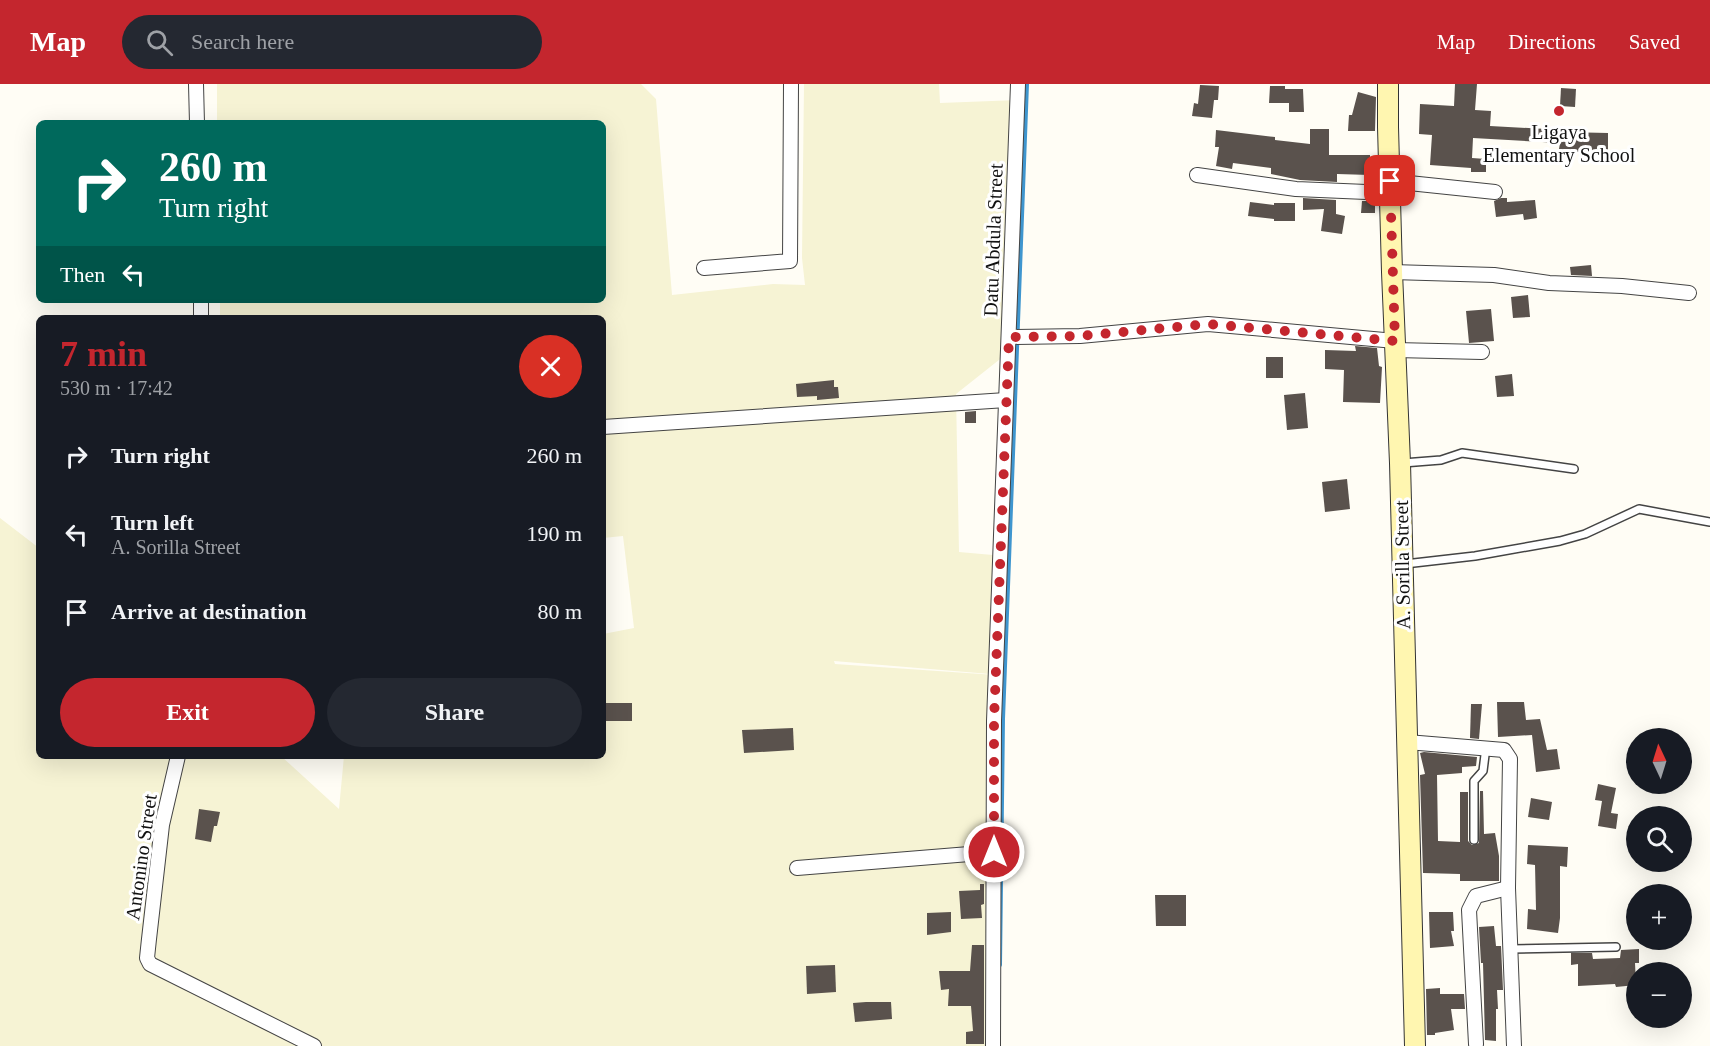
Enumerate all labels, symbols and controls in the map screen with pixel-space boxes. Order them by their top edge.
search box [122,15,542,69]
text: Map [30,26,86,57]
icon: search [143,26,176,59]
text: Search here [191,29,294,54]
text: Map [1437,30,1475,54]
text: Directions [1508,30,1596,54]
text: Saved [1629,30,1680,54]
marker: Ligaya Elementary School [1552,104,1566,118]
place label: Ligaya Elementary School [1483,121,1636,167]
icon: right [60,144,138,222]
text: 260 m [159,144,268,190]
pin [1364,155,1415,206]
street label: Datu Abdula Street [979,163,1007,317]
icon: arrive [1373,164,1406,197]
text: Turn right [159,193,268,223]
icon: left [117,258,150,291]
text: Then [60,262,105,287]
text: 7 min [60,334,147,374]
button: close [519,335,582,398]
text: 530 m · 17:42 [60,377,173,399]
icon: right [60,440,93,473]
text: Turn right [111,443,210,468]
text: 260 m [526,443,582,468]
street label: A. Sorilla Street [1390,500,1414,630]
text: Turn left [111,510,194,535]
icon: left [60,518,93,551]
text: 190 m [526,521,582,546]
text: A. Sorilla Street [111,536,240,558]
icon: arrive [60,596,93,629]
text: Arrive at destination [111,599,307,624]
text: 80 m [537,599,582,624]
button: Exit [60,678,315,747]
button: Share [327,678,582,747]
north arrow [1626,728,1692,794]
map controls [1626,728,1692,1028]
street label: Antonino Street [121,792,161,922]
button: search [1626,806,1692,872]
position arrow [962,820,1026,884]
button: + [1626,884,1692,950]
button: − [1626,962,1692,1028]

